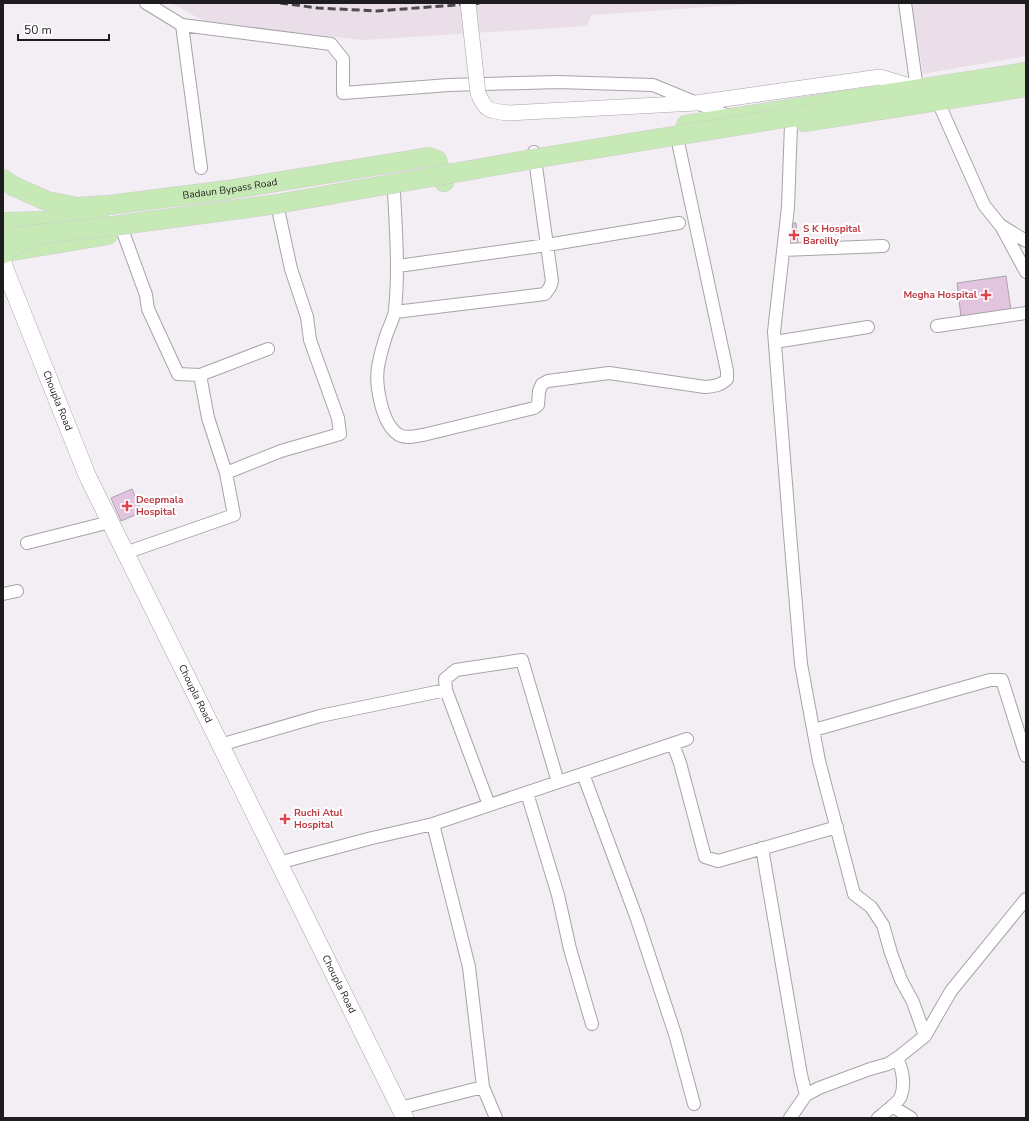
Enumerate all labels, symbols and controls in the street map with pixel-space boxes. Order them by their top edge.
scale bar [18,16,109,42]
text: 50 m [24,22,52,38]
street label: Badaun Bypass Road [182,175,279,203]
place label: S K Hospital Bareilly [803,222,862,248]
marker: S K Hospital Bareilly [788,229,800,241]
place label: Megha Hospital [903,288,978,302]
marker: Megha Hospital [980,289,992,301]
street label: Choupla Road [39,369,76,433]
place label: Deepmala Hospital [136,493,183,519]
marker: Deepmala Hospital [121,500,133,512]
street label: Choupla Road [175,662,216,725]
place label: Ruchi Atul Hospital [294,806,343,832]
marker: Ruchi Atul Hospital [279,813,291,825]
street label: Choupla Road [318,953,359,1016]

